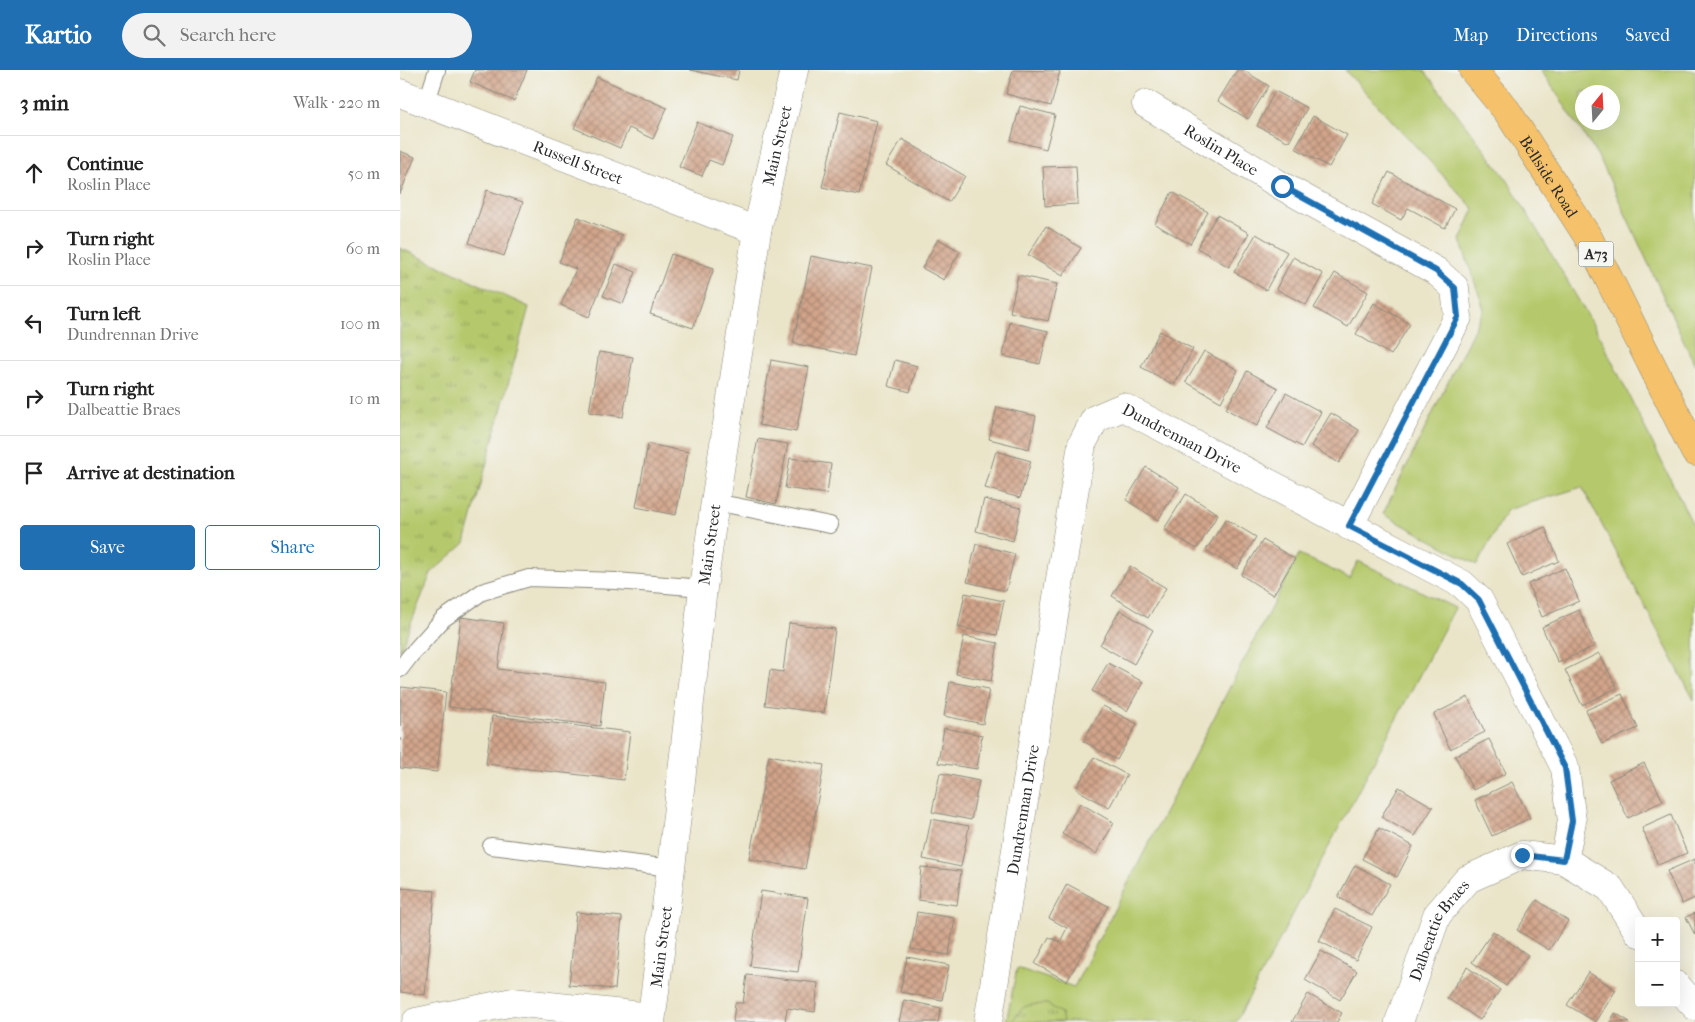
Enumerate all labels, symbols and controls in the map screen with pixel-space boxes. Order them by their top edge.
search box [122,13,472,58]
text: Kartio [25,21,92,49]
icon: search [140,21,168,49]
text: Search here [180,24,276,46]
text: Map [1454,25,1488,46]
text: Directions [1516,25,1597,46]
text: Saved [1625,25,1670,46]
north arrow [1575,85,1620,130]
text: 3 min [20,91,69,115]
text: Walk · 220 m [293,93,380,112]
street label: Main Street [758,103,795,187]
street label: Roslin Place [1181,120,1262,179]
street label: Bellside Road [1516,132,1582,221]
street label: Russell Street [531,136,626,188]
text: Continue [67,153,143,175]
icon: ahead [20,159,48,187]
text: 50 m [348,164,380,183]
text: Roslin Place [67,175,151,194]
route start [1271,175,1294,198]
text: Turn right [67,228,154,250]
icon: right [20,234,48,262]
text: 60 m [346,239,380,258]
road number: A73 [1578,242,1614,266]
text: Roslin Place [67,250,151,269]
text: Turn left [67,303,141,325]
icon: left [20,309,48,337]
text: 100 m [340,314,380,333]
text: Dundrennan Drive [67,325,199,344]
text: Turn right [67,378,154,400]
icon: right [20,384,48,412]
text: 10 m [349,389,380,408]
street label: Dundrennan Drive [1119,399,1245,477]
text: Dalbeattie Braes [67,400,180,419]
icon: arrive [20,459,48,487]
text: Arrive at destination [67,462,235,484]
street label: Main Street [694,502,724,586]
button: Save [20,525,195,570]
button: Share [205,525,380,570]
street label: Dundrennan Drive [1003,743,1042,876]
route end [1511,844,1534,867]
street label: Dalbeattie Braes [1405,875,1473,983]
street label: Main Street [646,905,676,988]
map controls [1635,917,1680,1007]
button: + [1635,917,1680,962]
button: − [1635,962,1680,1007]

